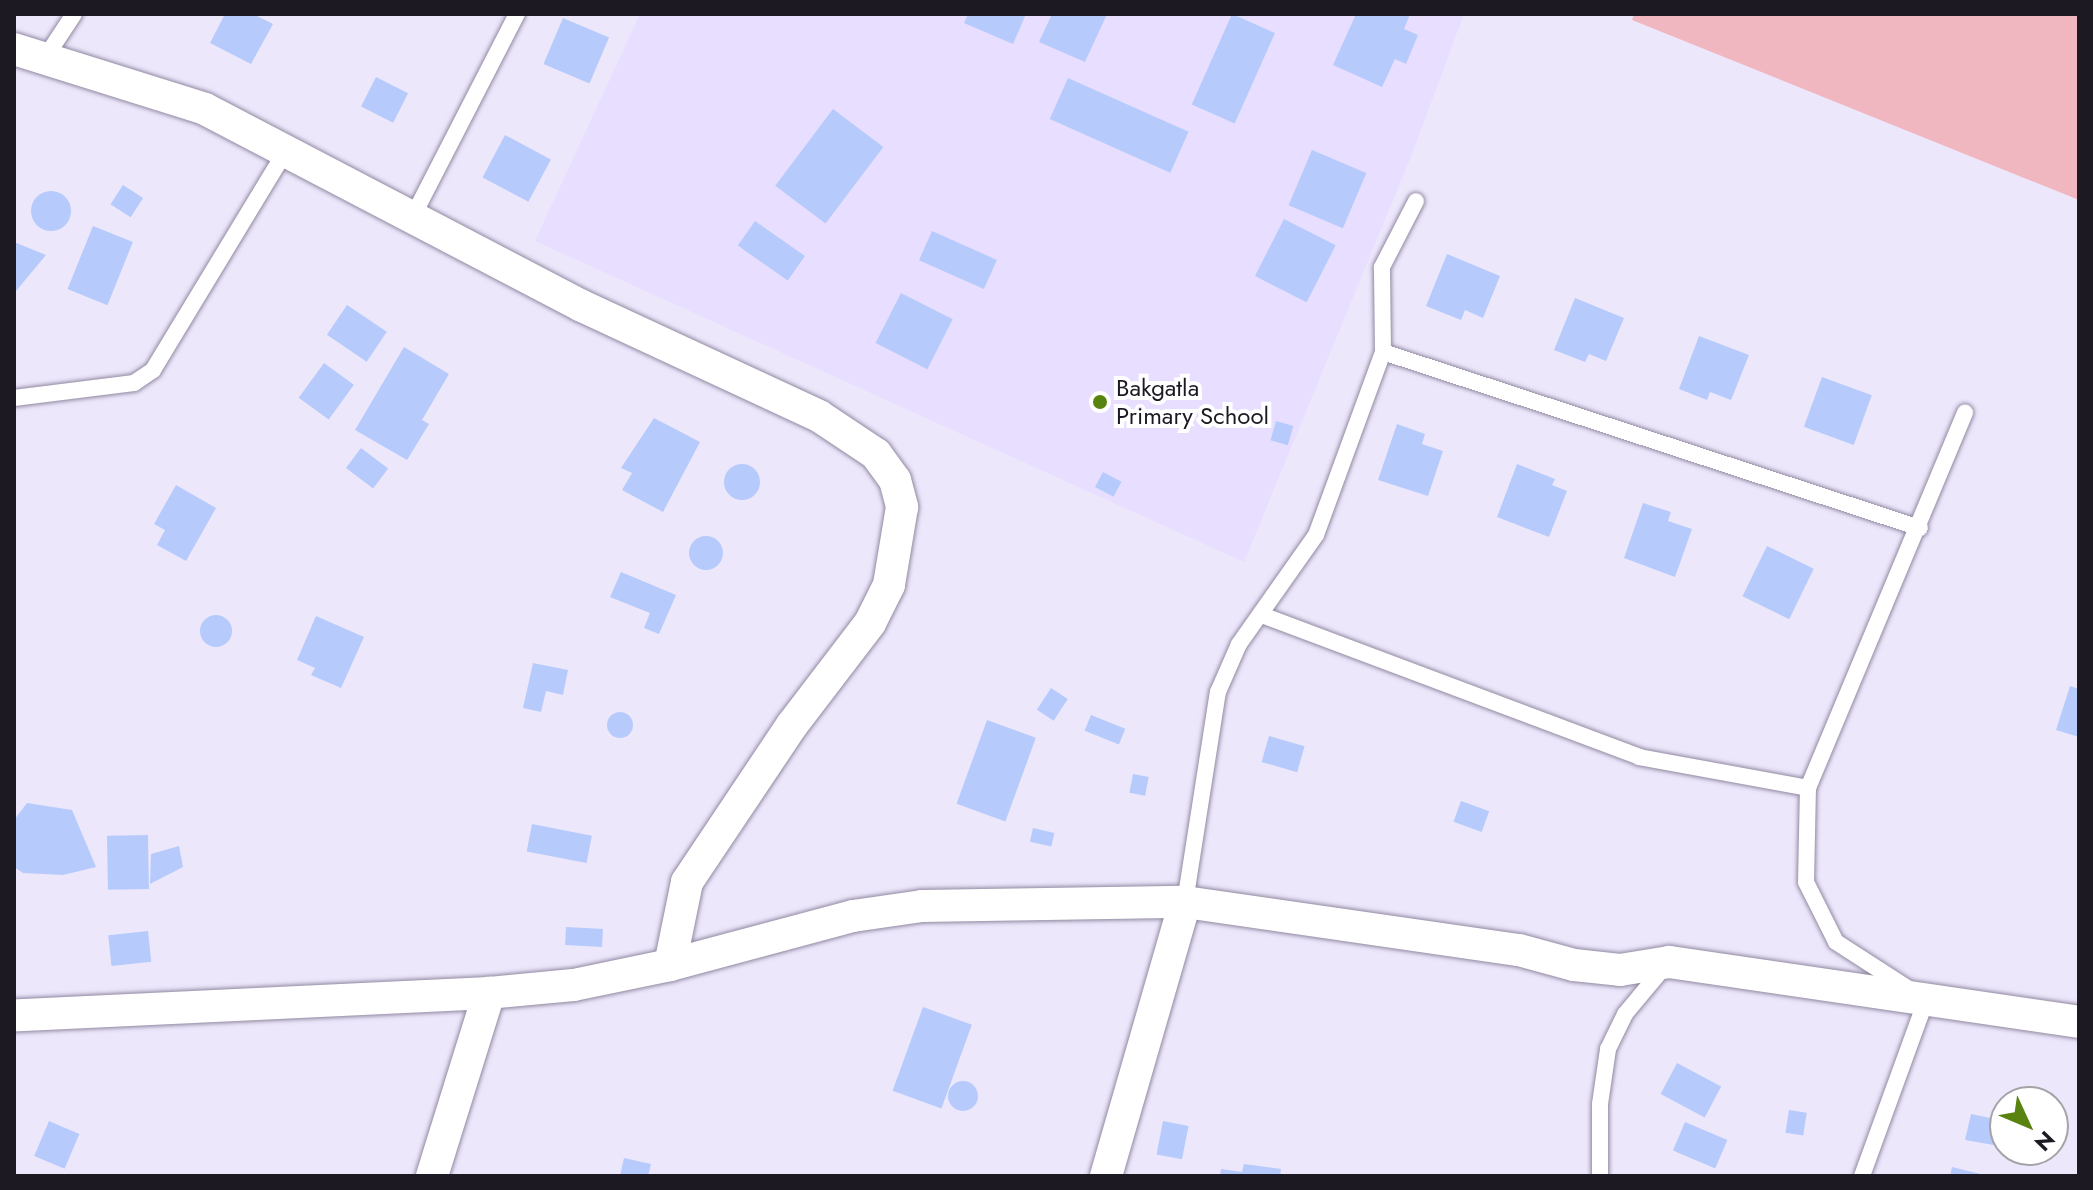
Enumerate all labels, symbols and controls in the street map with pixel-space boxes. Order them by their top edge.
place label: Bakgatla Primary School [1116,374,1269,430]
marker: Bakgatla Primary School [1091,393,1109,411]
north arrow [1989,1086,2069,1166]
text: N [2027,1124,2062,1159]

